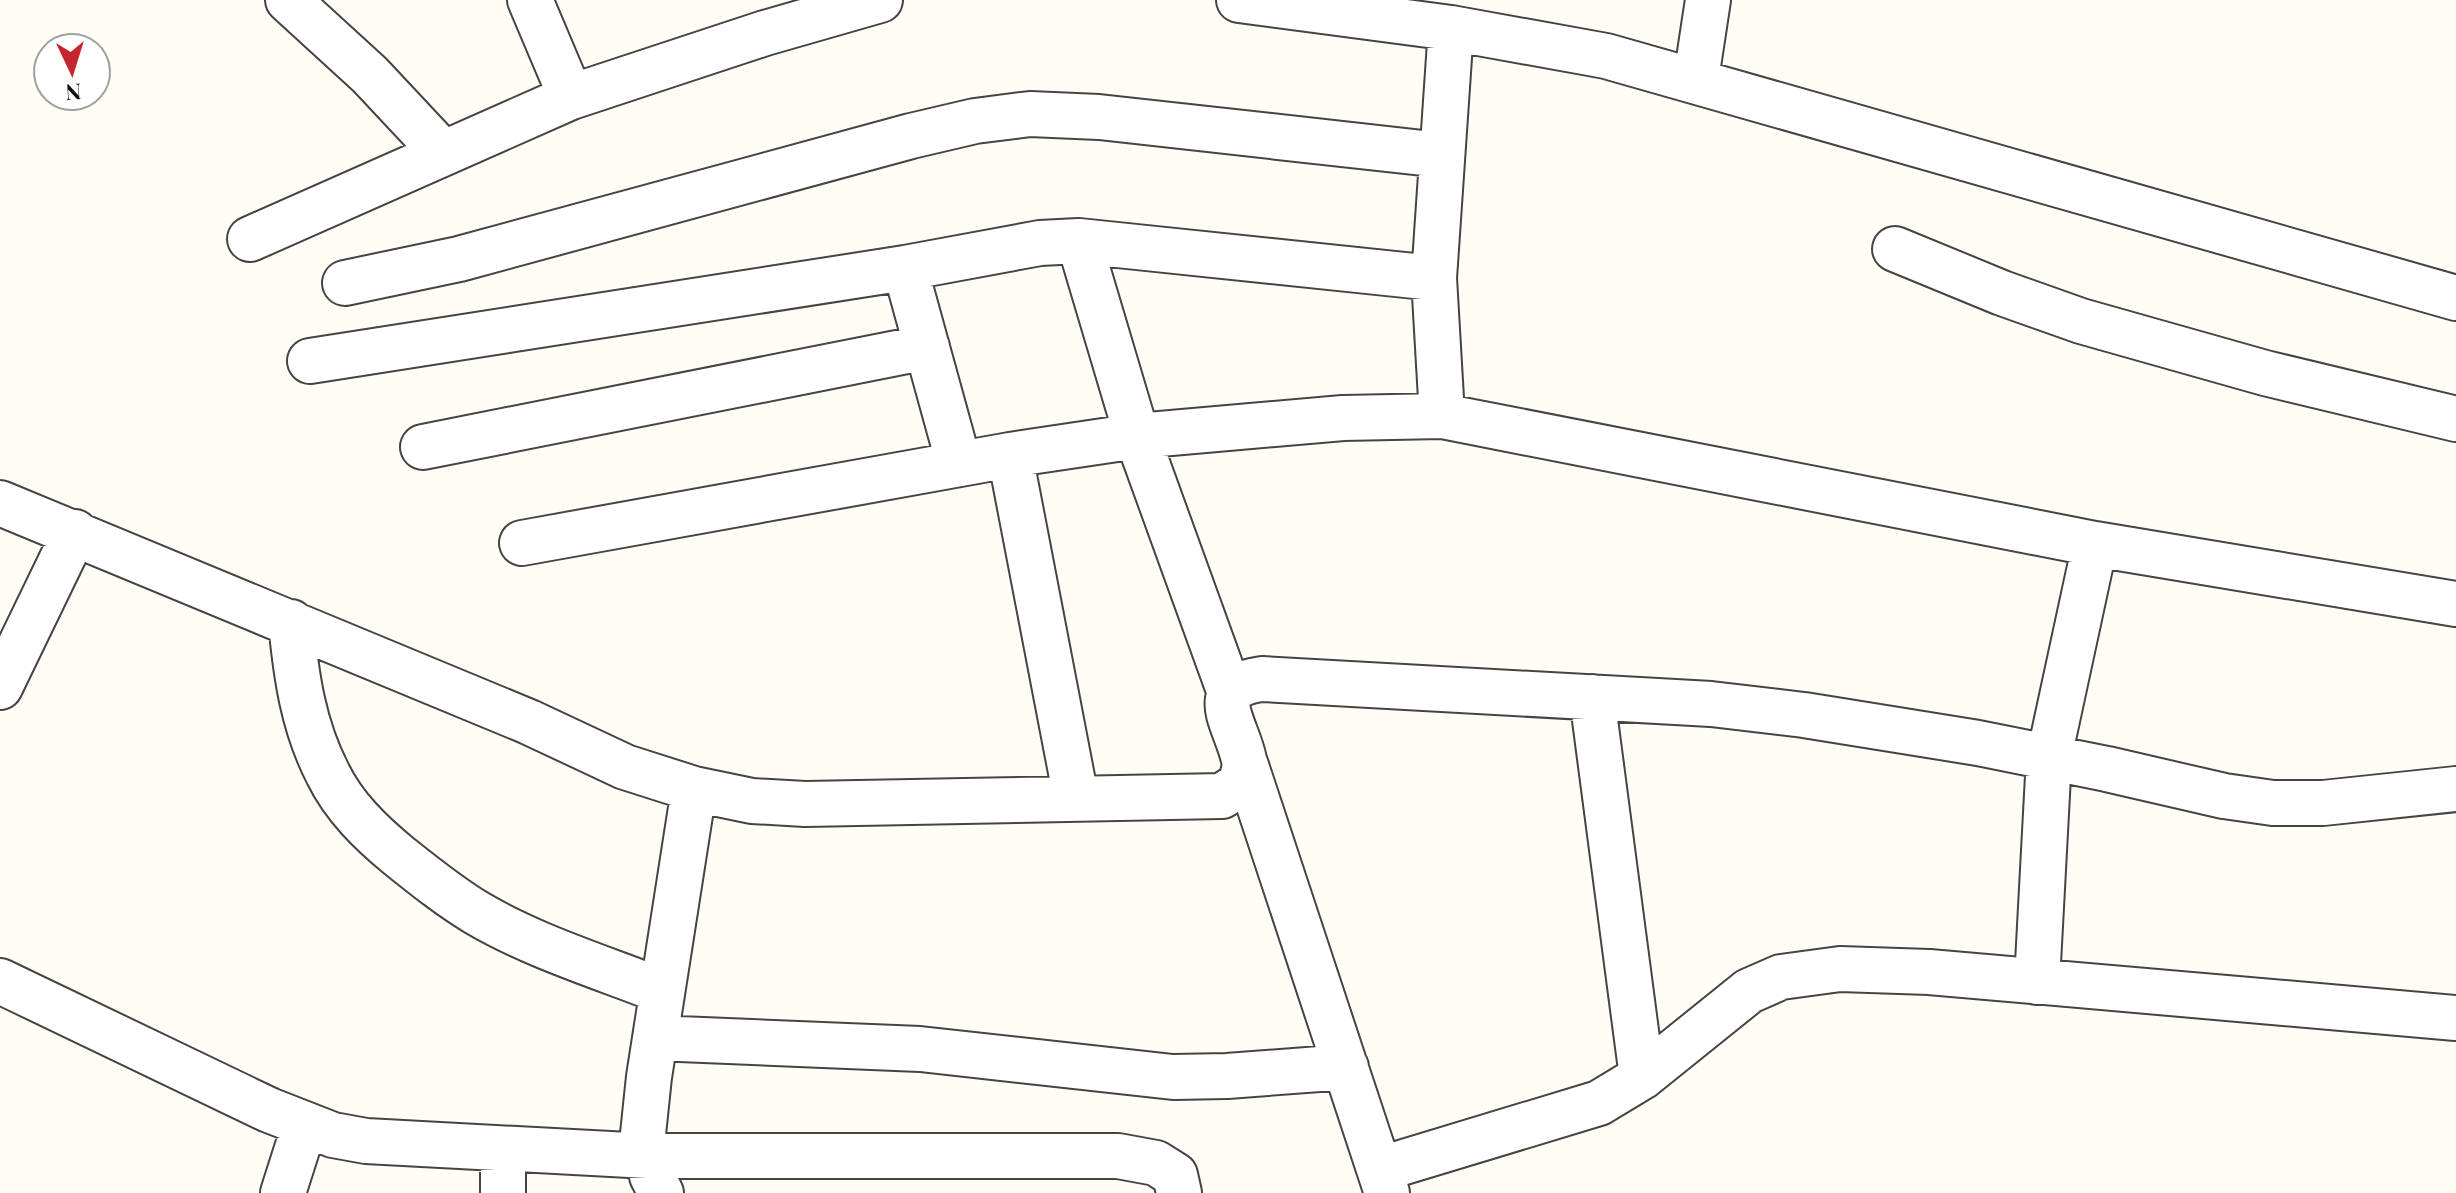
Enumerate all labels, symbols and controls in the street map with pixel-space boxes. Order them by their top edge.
north arrow [32,32,112,112]
text: N [64,77,82,108]

